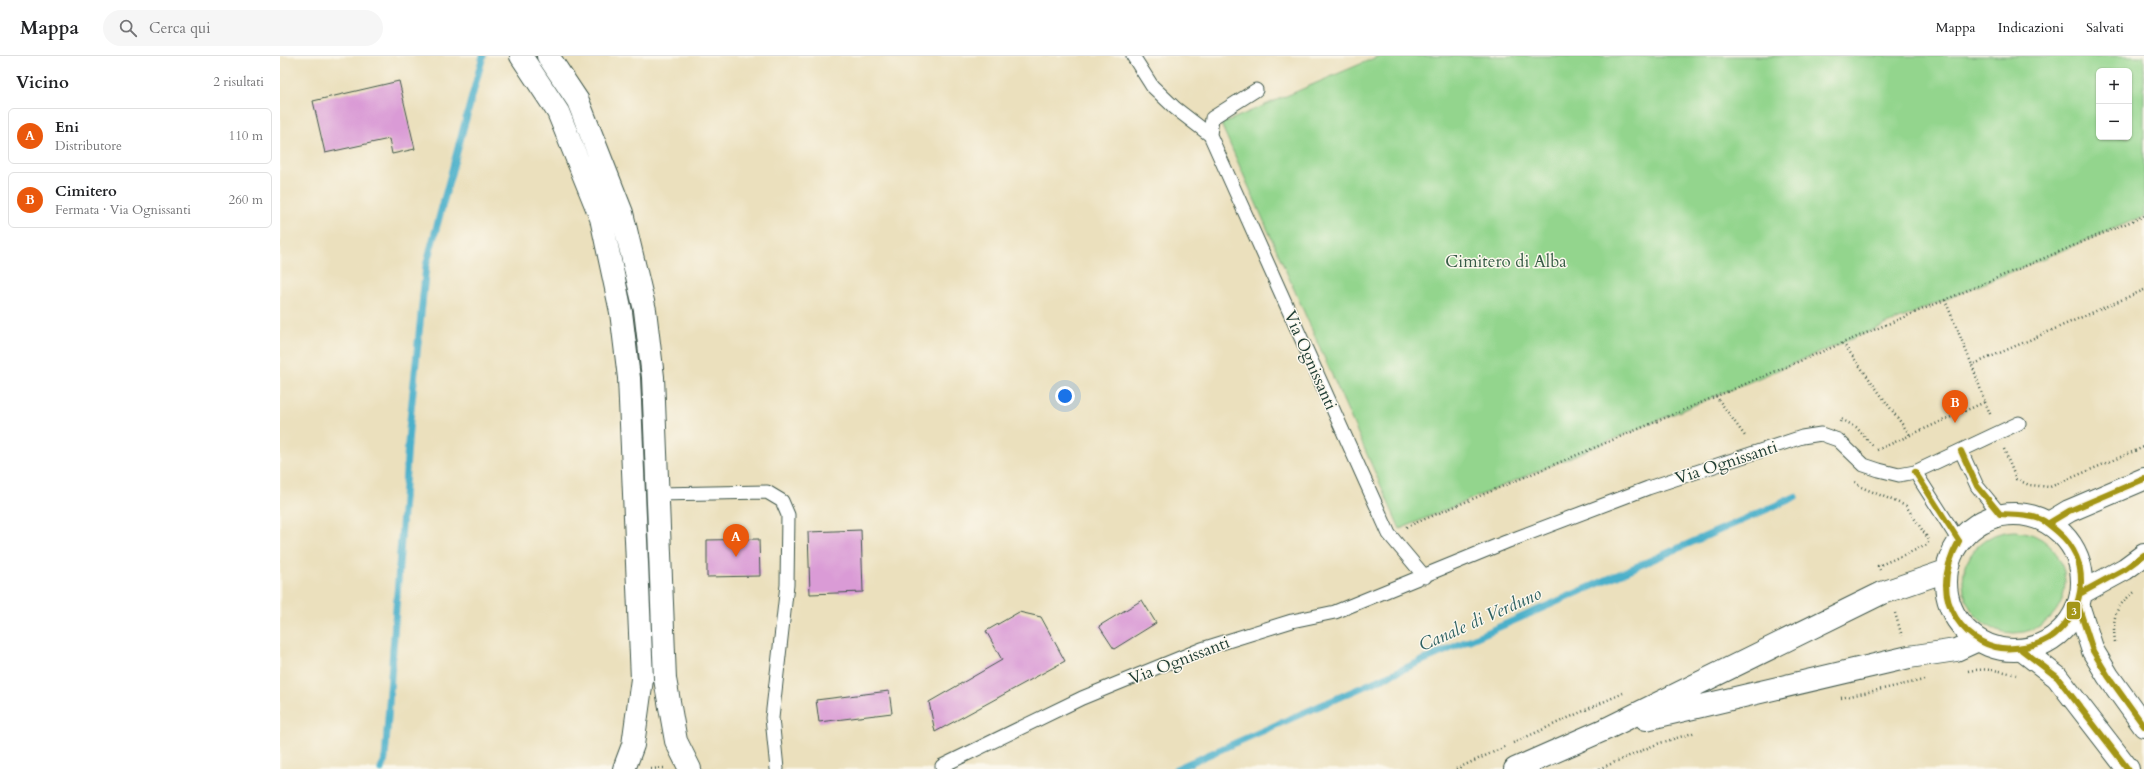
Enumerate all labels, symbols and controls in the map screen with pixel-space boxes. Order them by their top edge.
search box [103,10,383,46]
text: Mappa [20,15,79,41]
icon: search [117,17,139,39]
text: Cerca qui [149,18,211,38]
text: Mappa [1935,18,1976,37]
text: Indicazioni [1998,18,2064,37]
text: Salvati [2086,18,2124,37]
map controls [2096,68,2132,140]
button: + [2096,68,2132,104]
text: Vicino [16,71,69,94]
text: 2 risultati [213,73,264,91]
button: − [2096,104,2132,140]
text: Eni [55,117,79,137]
text: A [25,127,35,145]
text: 110 m [229,127,263,145]
text: Distributore [55,137,122,155]
text: Cimitero [55,181,117,201]
text: B [25,191,35,209]
text: 260 m [229,191,263,209]
text: Fermata · Via Ognissanti [55,201,191,219]
park label: Cimitero di Alba [1445,250,1567,273]
street label: Via Ognissanti [1278,307,1343,414]
your location [1055,386,1075,406]
pin: B [1942,390,1968,423]
street label: Via Ognissanti [1672,435,1781,490]
pin: A [723,524,749,557]
water label: Canale di Verduno [1415,581,1546,658]
line badge: 3 [2066,601,2081,620]
text: 3 [2071,604,2077,619]
street label: Via Ognissanti [1125,631,1233,690]

